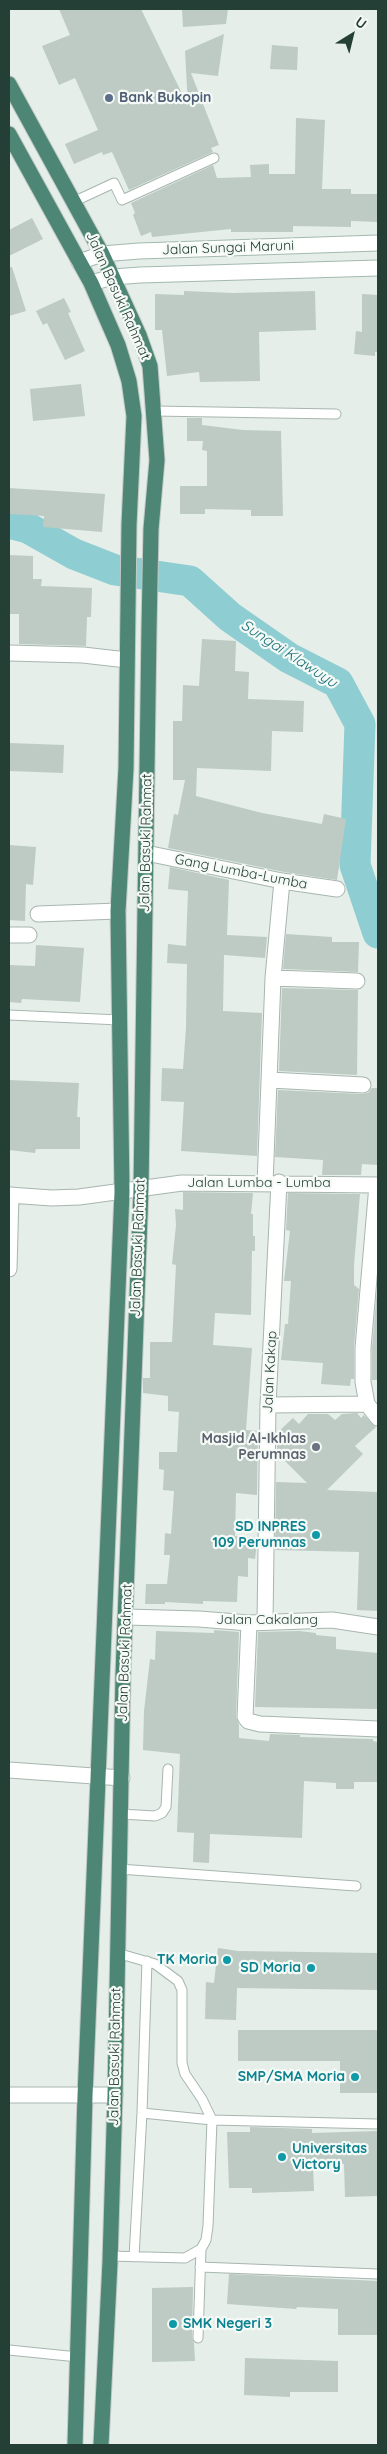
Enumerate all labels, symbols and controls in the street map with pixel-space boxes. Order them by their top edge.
north arrow [327,10,377,60]
text: U [352,13,370,33]
place label: Bank Bukopin [119,90,211,106]
marker: Bank Bukopin [103,92,115,104]
street label: Jalan Basuki Rahmat [82,229,154,363]
street label: Jalan Sungai Maruni [161,237,295,259]
water label: Sungai Klawuyu [238,616,340,692]
street label: Jalan Basuki Rahmat [136,774,156,912]
street label: Gang Lumba-Lumba [173,851,309,893]
street label: Jalan Lumba - Lumba [187,1175,331,1191]
street label: Jalan Basuki Rahmat [127,1179,149,1317]
street label: Jalan Kakap [259,1330,281,1414]
place label: Masjid Al-Ikhlas Perumnas [202,1431,306,1464]
marker: Masjid Al-Ikhlas Perumnas [310,1441,322,1453]
place label: SD INPRES 109 Perumnas [212,1519,306,1551]
marker: SD INPRES 109 Perumnas [310,1529,322,1541]
street label: Jalan Basuki Rahmat [114,1584,136,1722]
street label: Jalan Cakalang [216,1612,318,1628]
place label: TK Moria [157,1952,217,1968]
marker: TK Moria [221,1954,233,1966]
place label: SD Moria [240,1960,301,1976]
marker: SD Moria [305,1962,317,1974]
street label: Jalan Basuki Rahmat [105,1988,125,2126]
place label: SMP/SMA Moria [238,2069,345,2085]
marker: SMP/SMA Moria [349,2071,361,2083]
place label: Universitas Victory [292,2141,367,2174]
marker: Universitas Victory [276,2151,288,2163]
place label: SMK Negeri 3 [183,2316,272,2332]
marker: SMK Negeri 3 [167,2318,179,2330]

